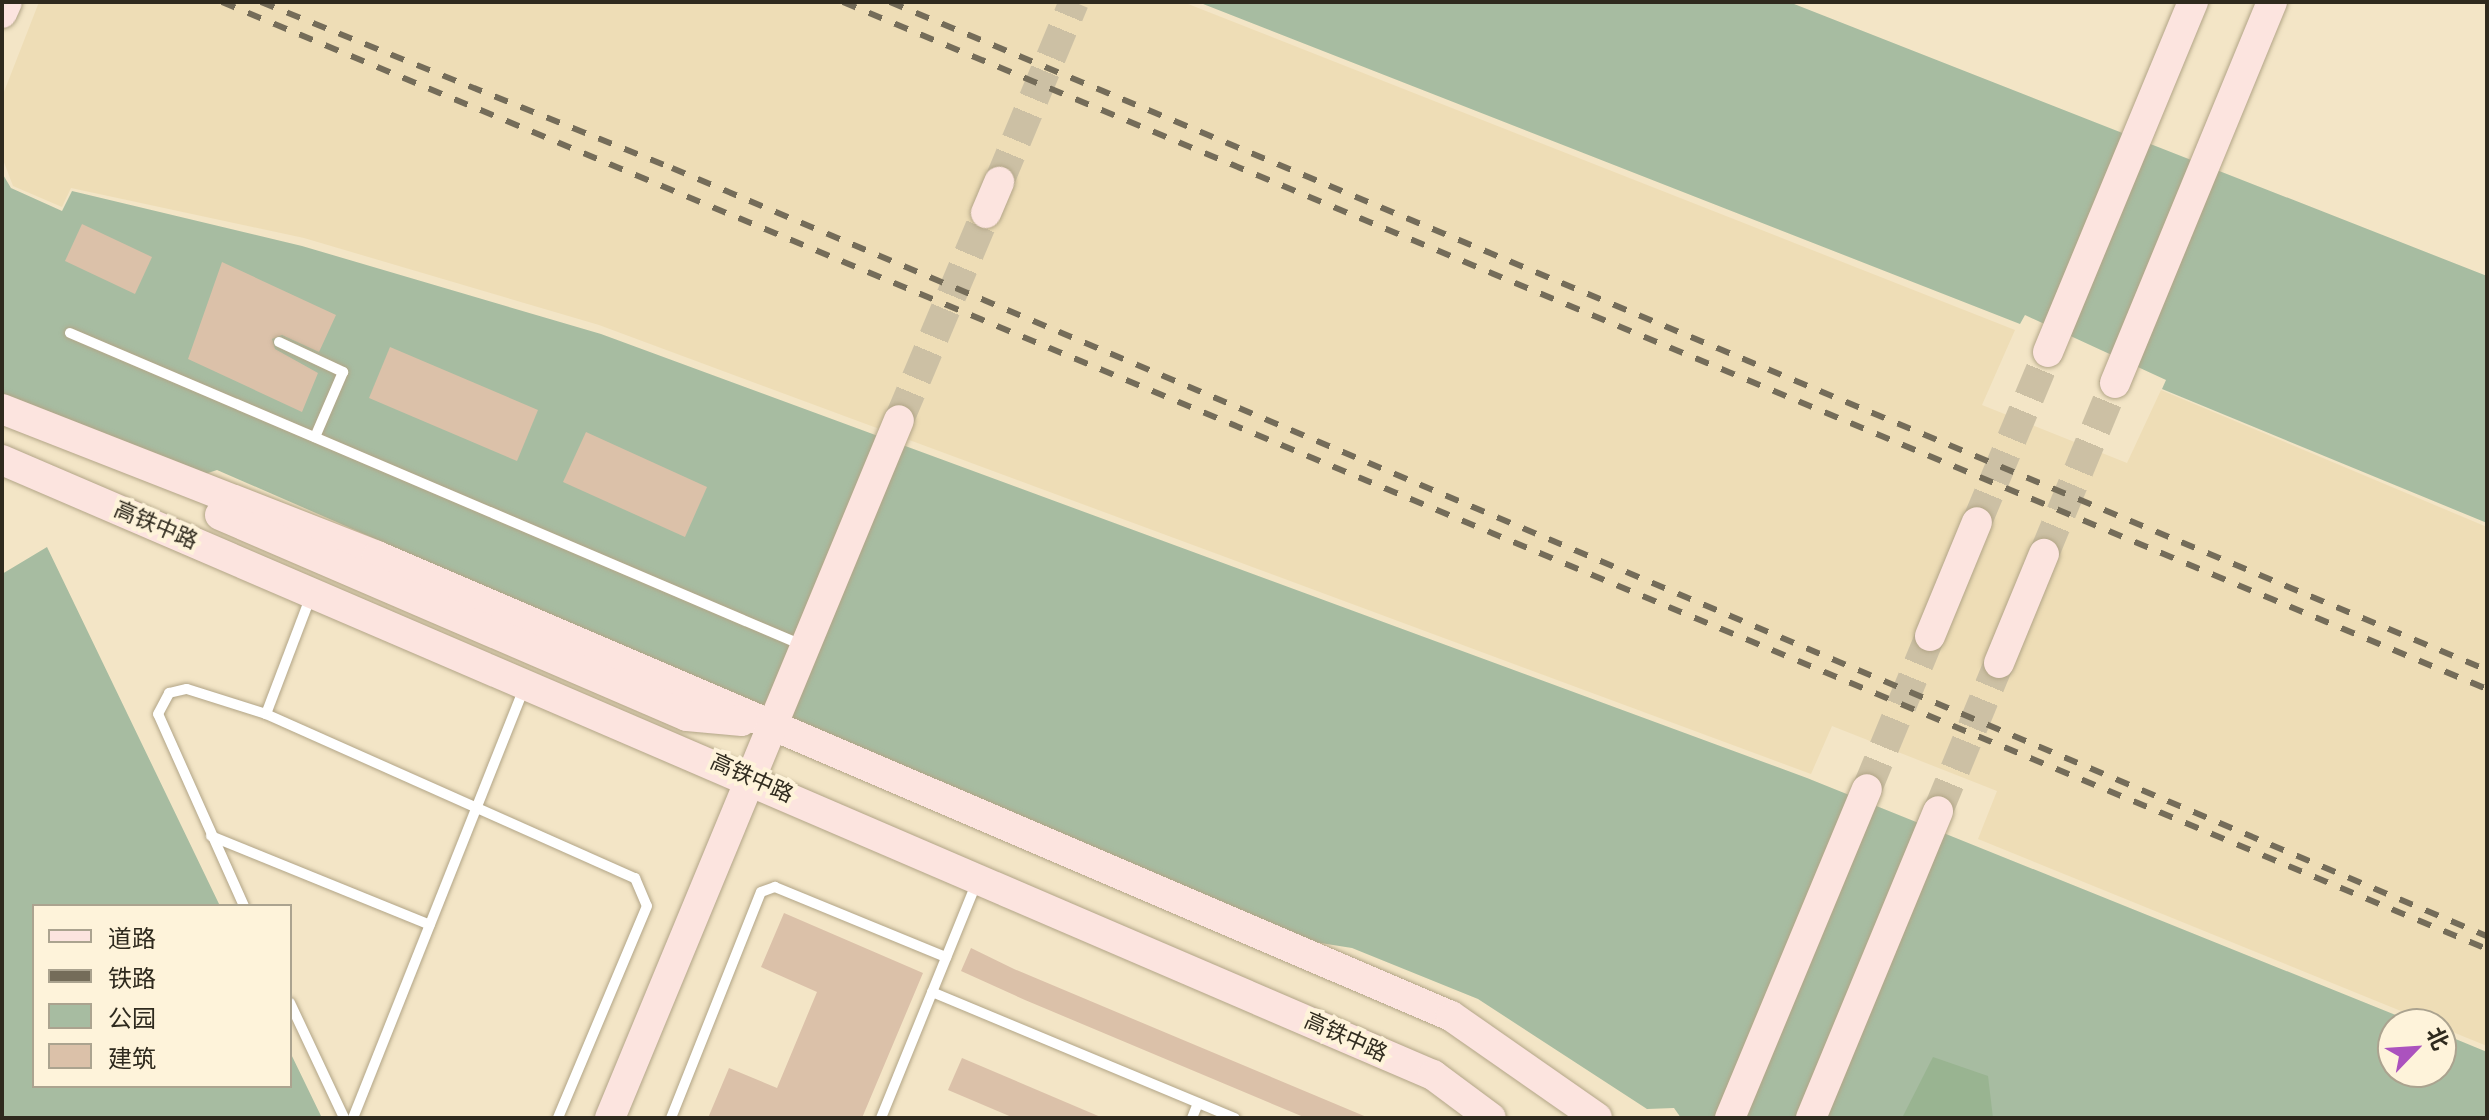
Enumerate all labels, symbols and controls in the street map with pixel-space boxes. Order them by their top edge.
street label: 高铁中路 [110,496,202,554]
street label: 高铁中路 [706,748,798,808]
legend [32,904,292,1088]
text: 道路 [108,925,156,953]
text: 铁路 [108,965,156,993]
text: 公园 [108,1005,156,1033]
street label: 高铁中路 [1300,1007,1392,1067]
north arrow [2377,1008,2457,1088]
text: 北 [2421,1023,2454,1054]
text: 建筑 [108,1045,156,1073]

